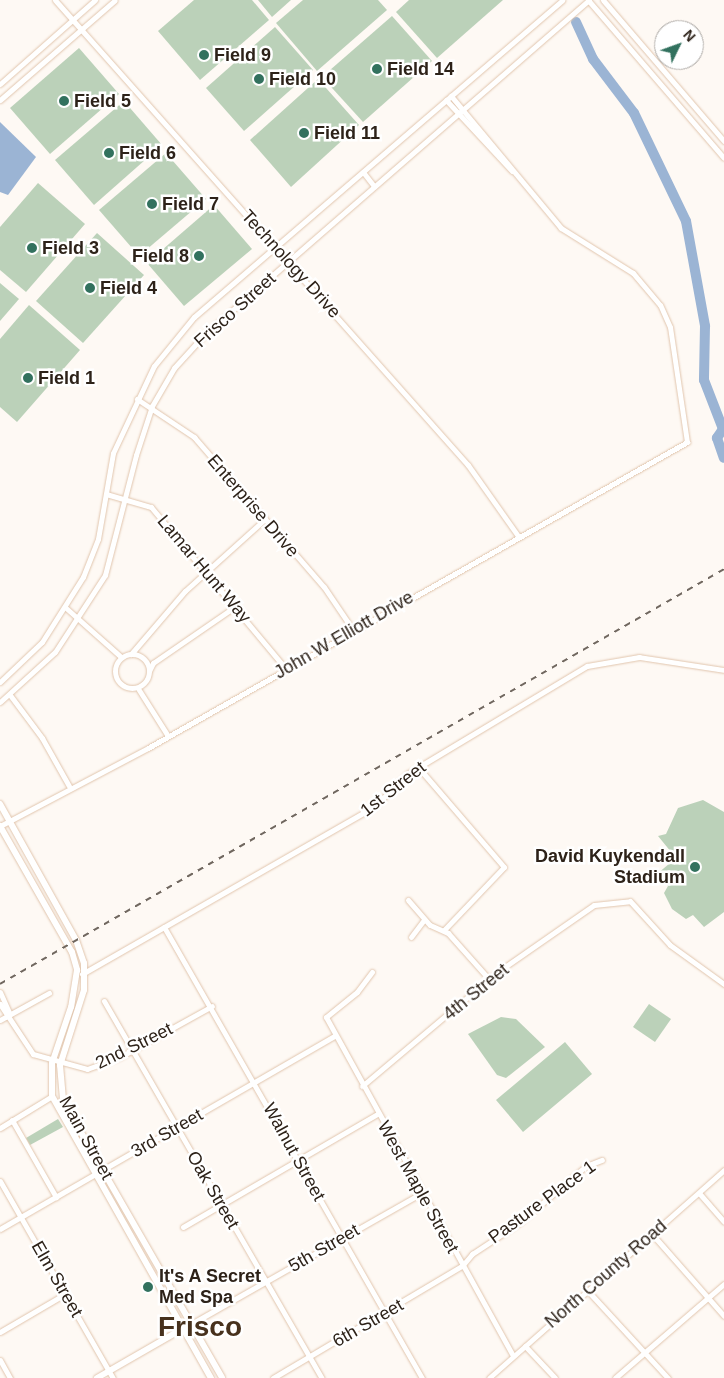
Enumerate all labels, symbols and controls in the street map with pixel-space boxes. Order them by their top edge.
north arrow [654,20,704,70]
text: N [680,27,699,45]
place label: Field 9 [214,44,271,66]
marker: Field 9 [198,49,210,61]
place label: Field 14 [387,58,454,80]
marker: Field 14 [371,63,383,75]
place label: Field 10 [269,68,336,90]
marker: Field 10 [253,73,265,85]
place label: Field 5 [74,90,131,112]
marker: Field 5 [58,95,70,107]
place label: Field 11 [314,122,380,144]
marker: Field 11 [298,127,310,139]
place label: Field 6 [119,142,176,164]
marker: Field 6 [103,147,115,159]
place label: Field 7 [162,193,219,215]
marker: Field 7 [146,198,158,210]
street label: Technology Drive [237,205,345,323]
place label: Field 3 [42,237,99,259]
marker: Field 3 [26,242,38,254]
place label: Field 8 [132,245,189,267]
marker: Field 8 [193,250,205,262]
street label: Frisco Street [190,268,280,352]
place label: Field 4 [100,277,157,299]
marker: Field 4 [84,282,96,294]
place label: Field 1 [38,367,95,389]
marker: Field 1 [22,372,34,384]
street label: Enterprise Drive [203,450,303,562]
street label: Lamar Hunt Way [153,511,255,627]
street label: John W Elliott Drive [271,586,417,684]
street label: 1st Street [356,757,430,821]
place label: David Kuykendall Stadium [535,846,685,889]
marker: David Kuykendall Stadium [689,861,701,873]
street label: 4th Street [439,959,513,1025]
street label: 2nd Street [92,1018,176,1074]
street label: Main Street [54,1093,118,1183]
street label: Walnut Street [258,1099,330,1205]
street label: 3rd Street [127,1104,207,1162]
street label: West Maple Street [373,1117,463,1257]
street label: Oak Street [182,1147,244,1233]
street label: Pasture Place 1 [484,1156,600,1248]
street label: North County Road [541,1215,671,1333]
street label: 5th Street [285,1219,363,1277]
street label: Elm Street [27,1237,87,1321]
place label: It's A Secret Med Spa [159,1266,262,1308]
marker: It's A Secret Med Spa [141,1280,155,1294]
street label: 6th Street [329,1294,407,1352]
district label: Frisco [158,1310,242,1344]

